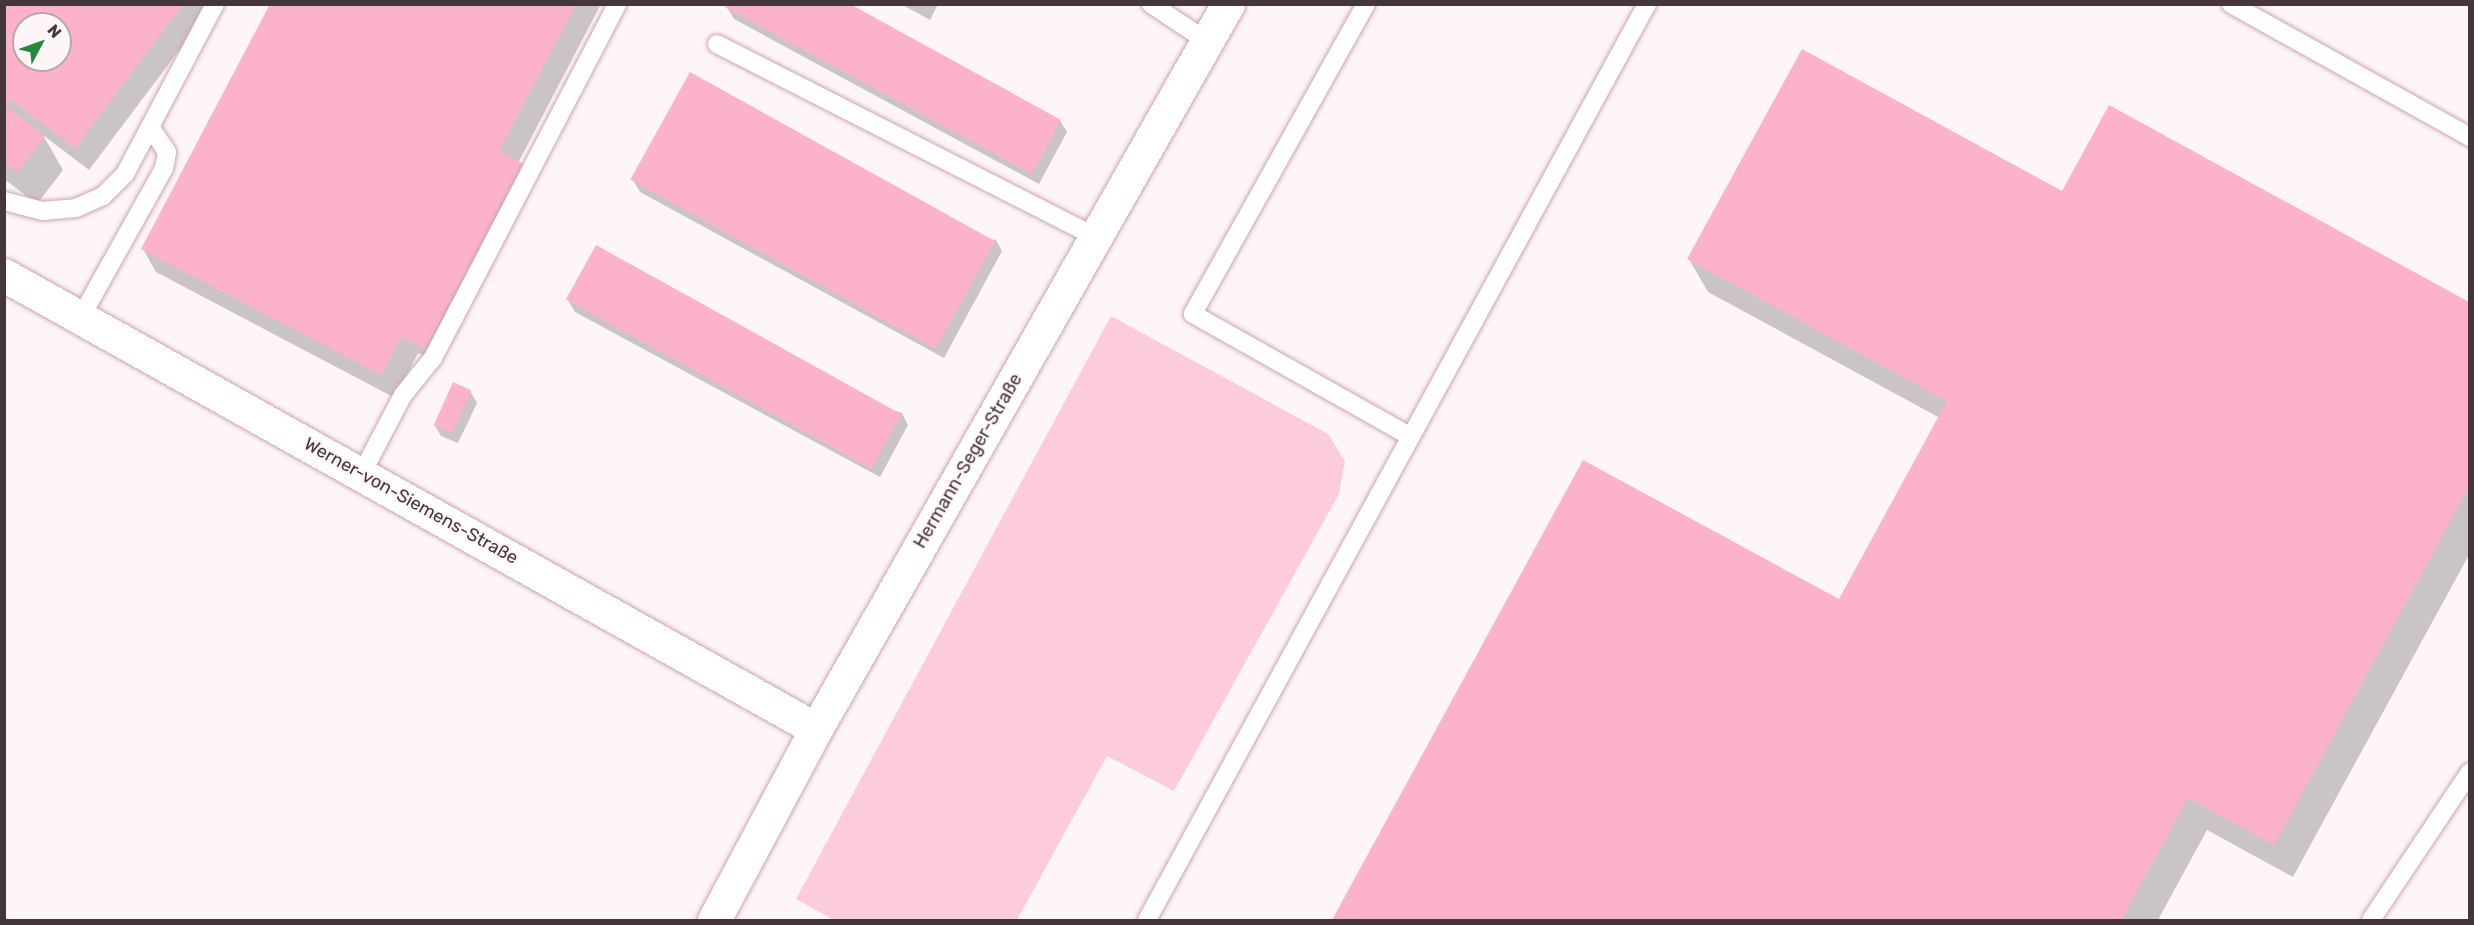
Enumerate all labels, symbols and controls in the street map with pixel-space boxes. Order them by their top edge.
north arrow [12,12,72,72]
text: N [44,21,65,42]
street label: Hermann-Seger-Straße [909,370,1027,552]
street label: Werner-von-Siemens-Straße [300,433,522,569]

